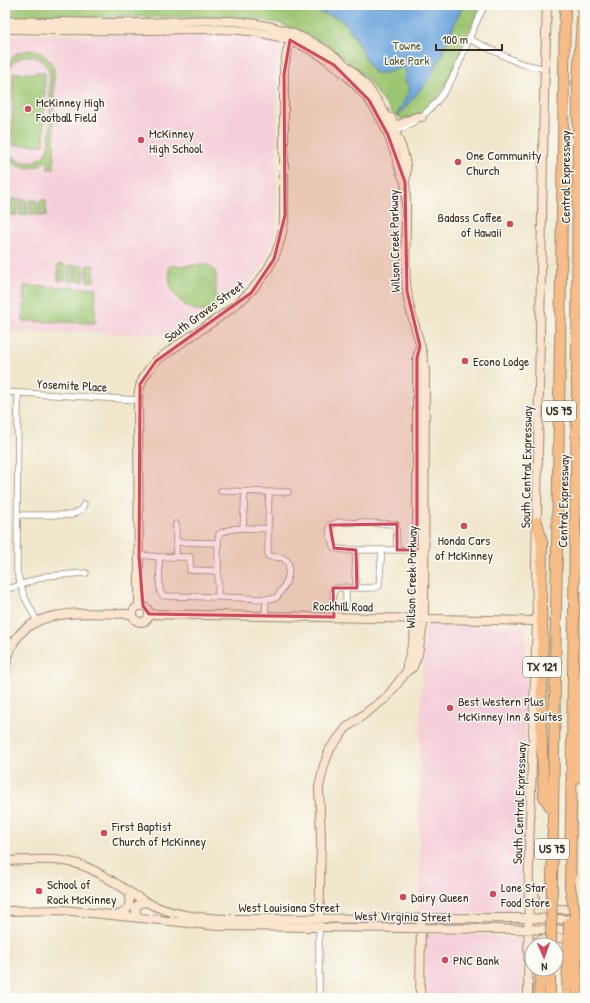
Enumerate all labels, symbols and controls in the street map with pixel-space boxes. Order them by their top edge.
scale bar [436,26,502,52]
text: 100 m [442,31,468,48]
park label: Towne Lake Park [384,36,430,69]
place label: McKinney High Football Field [35,93,105,126]
marker: McKinney High Football Field [23,104,33,114]
place label: McKinney High School [149,124,203,157]
street label: Central Expressway [556,130,574,224]
marker: McKinney High School [136,135,146,145]
place label: One Community Church [466,146,542,179]
marker: One Community Church [453,157,463,167]
street label: Wilson Creek Parkway [384,189,404,293]
place label: Badass Coffee of Hawaii [438,208,502,241]
marker: Badass Coffee of Hawaii [505,219,515,229]
street label: South Graves Street [161,276,248,346]
place label: Econo Lodge [473,352,529,370]
marker: Econo Lodge [460,356,470,366]
street label: Yosemite Place [36,374,108,396]
road number: US 75 [542,401,576,421]
street label: South Central Expressway [516,405,536,528]
street label: Central Expressway [553,454,573,548]
marker: Honda Cars of McKinney [459,521,469,531]
street label: Wilson Creek Parkway [401,525,421,629]
place label: Honda Cars of McKinney [435,531,493,564]
street label: Rockhill Road [313,596,373,616]
road number: TX 121 [523,657,561,677]
place label: Best Western Plus McKinney Inn & Suites [458,692,562,725]
marker: Best Western Plus McKinney Inn & Suites [445,703,455,713]
street label: South Central Expressway [508,741,530,865]
place label: First Baptist Church of McKinney [111,817,207,850]
marker: First Baptist Church of McKinney [99,828,109,838]
road number: US 75 [535,839,569,859]
place label: School of Rock McKinney [47,875,117,908]
place label: Lone Star Food Store [500,878,550,911]
marker: School of Rock McKinney [34,886,44,896]
place label: Dairy Queen [411,888,469,906]
marker: Lone Star Food Store [488,889,498,899]
marker: Dairy Queen [398,892,408,902]
street label: West Louisiana Street [238,898,340,916]
street label: West Virginia Street [354,906,452,926]
north arrow [524,937,564,977]
place label: PNC Bank [453,951,500,969]
marker: PNC Bank [440,955,450,965]
text: N [541,960,548,974]

